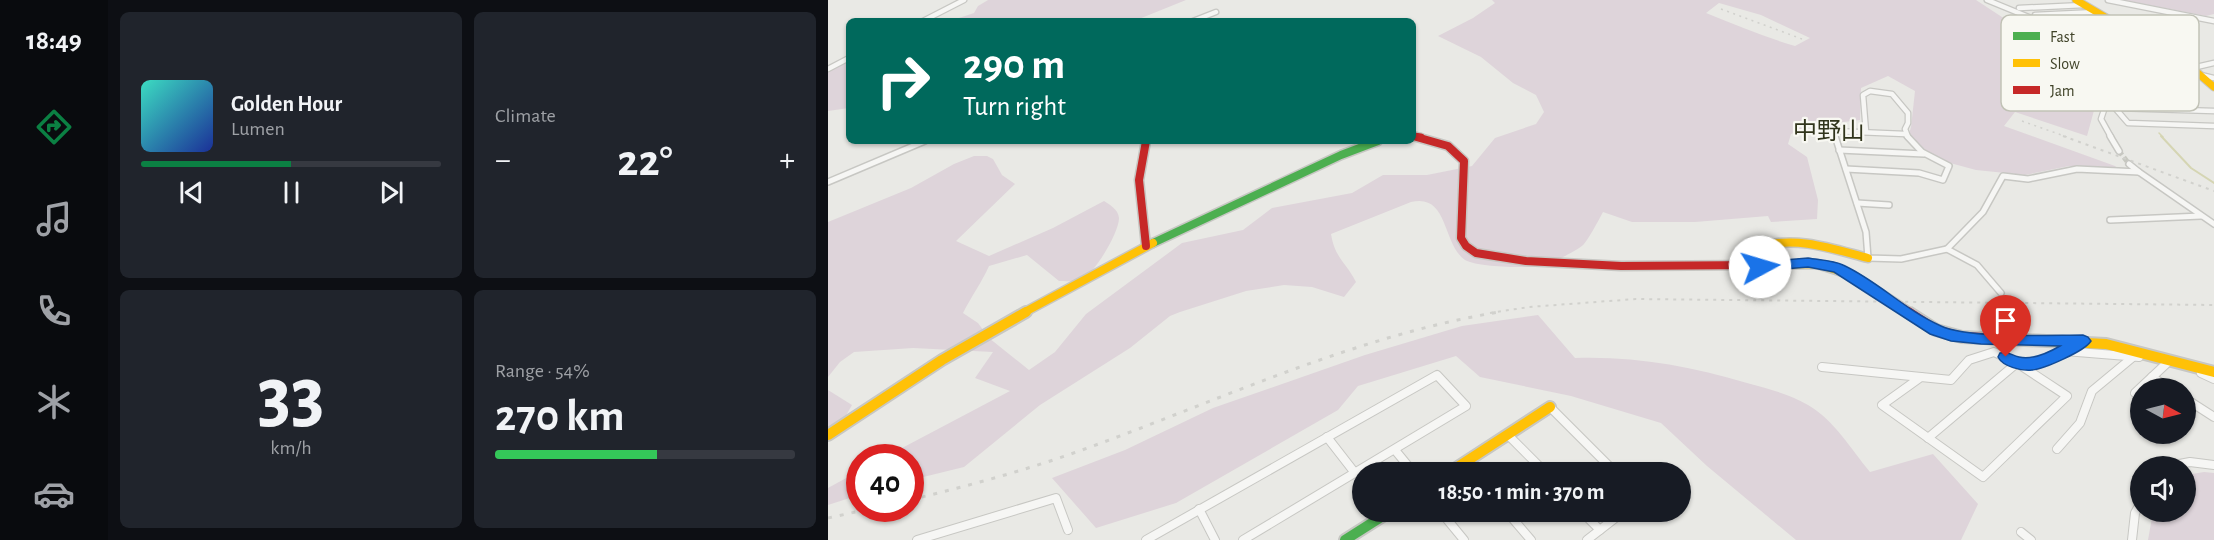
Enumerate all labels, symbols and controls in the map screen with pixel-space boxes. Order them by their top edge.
legend [2001,15,2199,111]
text: 18:49 [26,27,82,54]
text: Fast [2050,29,2075,45]
icon: right [864,42,942,120]
text: 290 m [963,44,1065,86]
text: Slow [2050,56,2080,72]
text: Jam [2050,83,2075,99]
text: Golden Hour [231,93,342,115]
text: Turn right [963,93,1066,120]
icon: directions [33,106,75,148]
text: Climate [495,106,556,126]
district label: 中野山 [1793,118,1865,144]
text: Lumen [231,119,285,139]
text: 22° [617,139,673,184]
text: − [495,144,511,177]
text: + [779,144,795,177]
icon: previous [175,176,208,209]
icon: pause [275,176,308,209]
icon: next [375,176,408,209]
icon: music [33,198,75,240]
position arrow [1728,235,1792,299]
icon: phone [33,290,75,332]
pin [1980,295,2031,357]
icon: arrive [1989,304,2022,337]
text: 33 [257,358,325,436]
text: Range · 54% [495,361,590,381]
north arrow [2130,378,2196,444]
map controls [2130,378,2196,522]
icon: climate [33,381,75,423]
text: 270 km [495,394,624,439]
text: km/h [270,438,312,458]
speed limit sign: 40 [846,444,924,522]
button: sound [2130,456,2196,522]
icon: car [33,473,75,515]
text: 18:50 · 1 min · 370 m [1438,481,1605,503]

